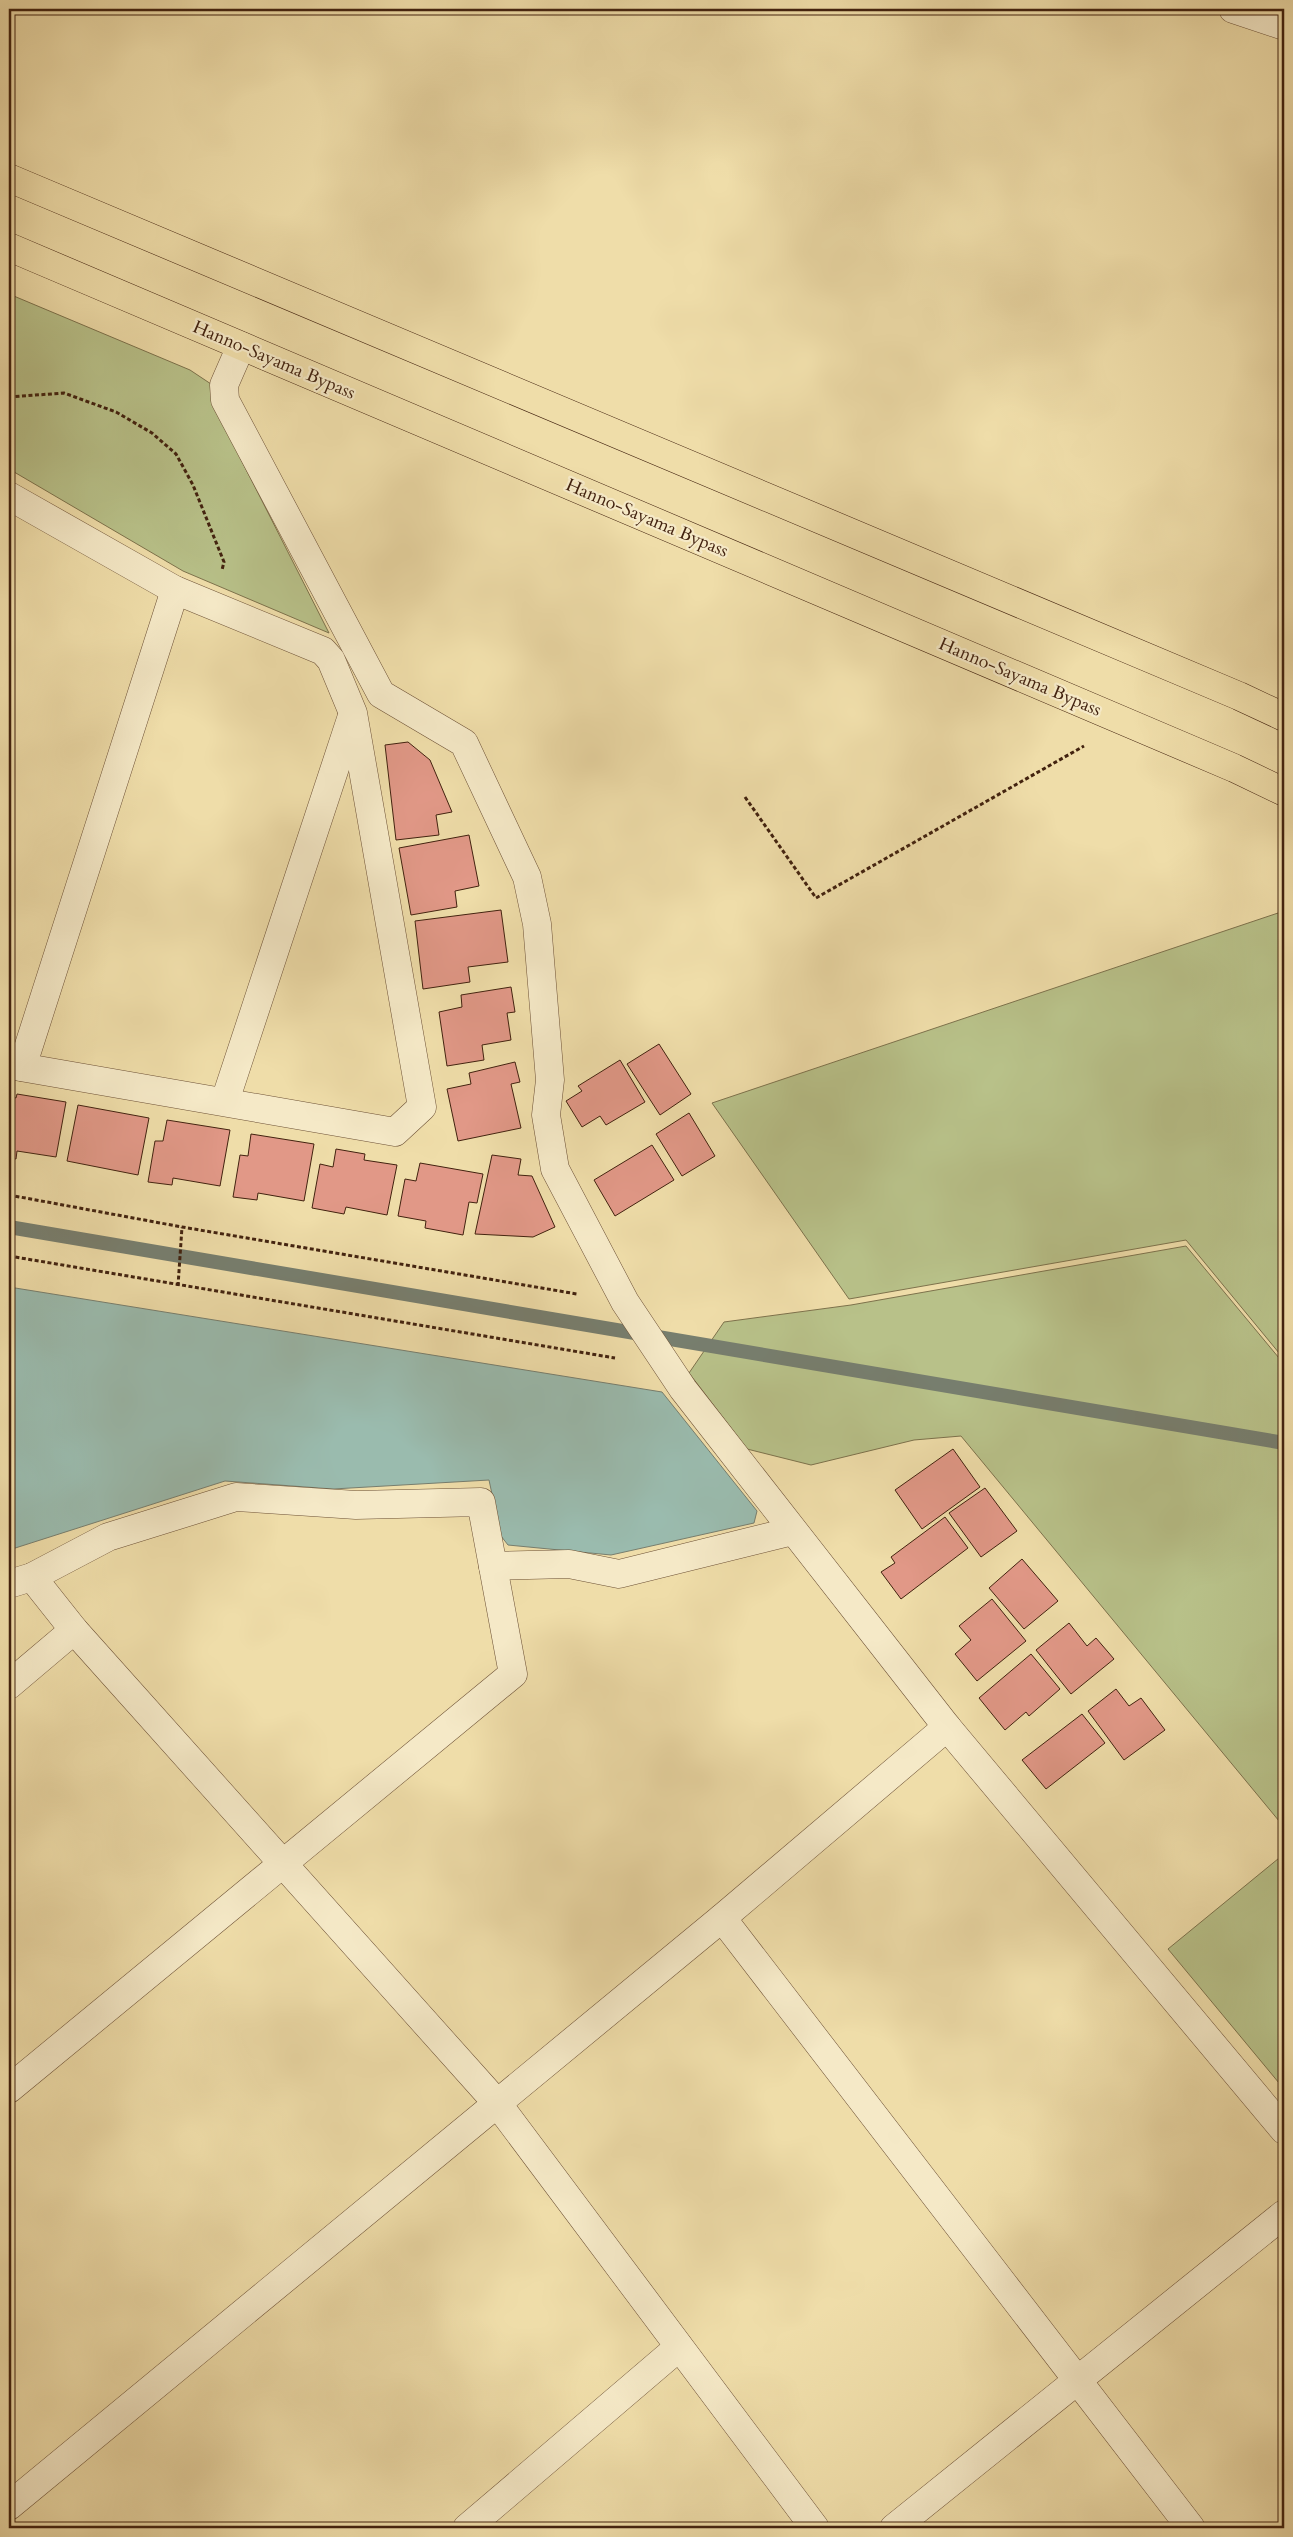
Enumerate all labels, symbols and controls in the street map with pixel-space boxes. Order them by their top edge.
street label: Hanno-Sayama Bypass [189,314,359,406]
street label: Hanno-Sayama Bypass [562,472,732,564]
street label: Hanno-Sayama Bypass [935,631,1105,723]

